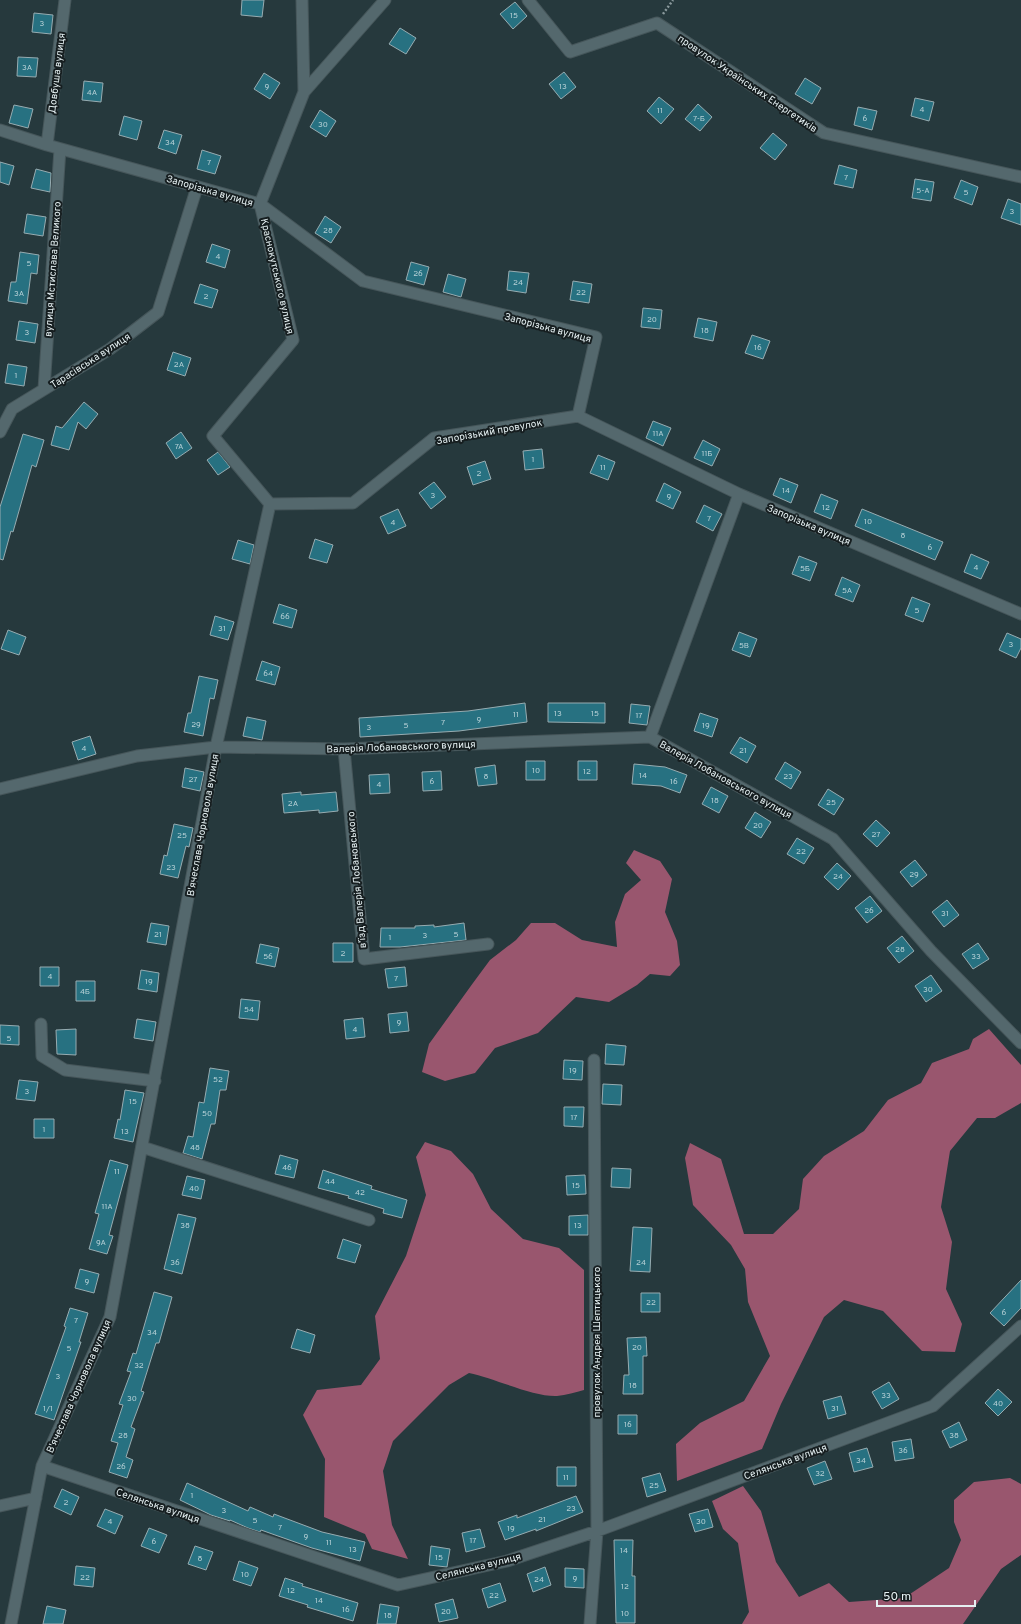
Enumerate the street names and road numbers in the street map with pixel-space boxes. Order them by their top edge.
street label: Довбуша вулиця [46,32,69,114]
street label: провулок Українських Енергетиків [675,33,819,136]
street label: Запорізька вулиця [165,173,254,210]
street label: вулиця Мстислава Великого [42,201,65,337]
street label: Краснокутського вулиця [257,217,296,335]
street label: Запорізька вулиця [503,311,593,346]
street label: Тарасівська вулиця [48,331,133,392]
street label: Запорізький провулок [435,417,543,448]
street label: Запорізька вулиця [765,502,852,549]
street label: Валерія Лобановського вулиця [326,738,476,757]
street label: Валерія Лобановського вулиця [657,738,794,822]
street label: В'ячеслава Чорновола вулиця [185,753,222,898]
street label: в’їзд Валерія Лобановського [345,810,370,949]
street label: провулок Андрея Шептицького [591,1266,604,1417]
street label: В'ячеслава Чорновола вулиця [44,1318,115,1455]
street label: Селянська вулиця [742,1441,829,1484]
street label: Селянська вулиця [114,1486,201,1527]
street label: Селянська вулиця [434,1551,522,1584]

